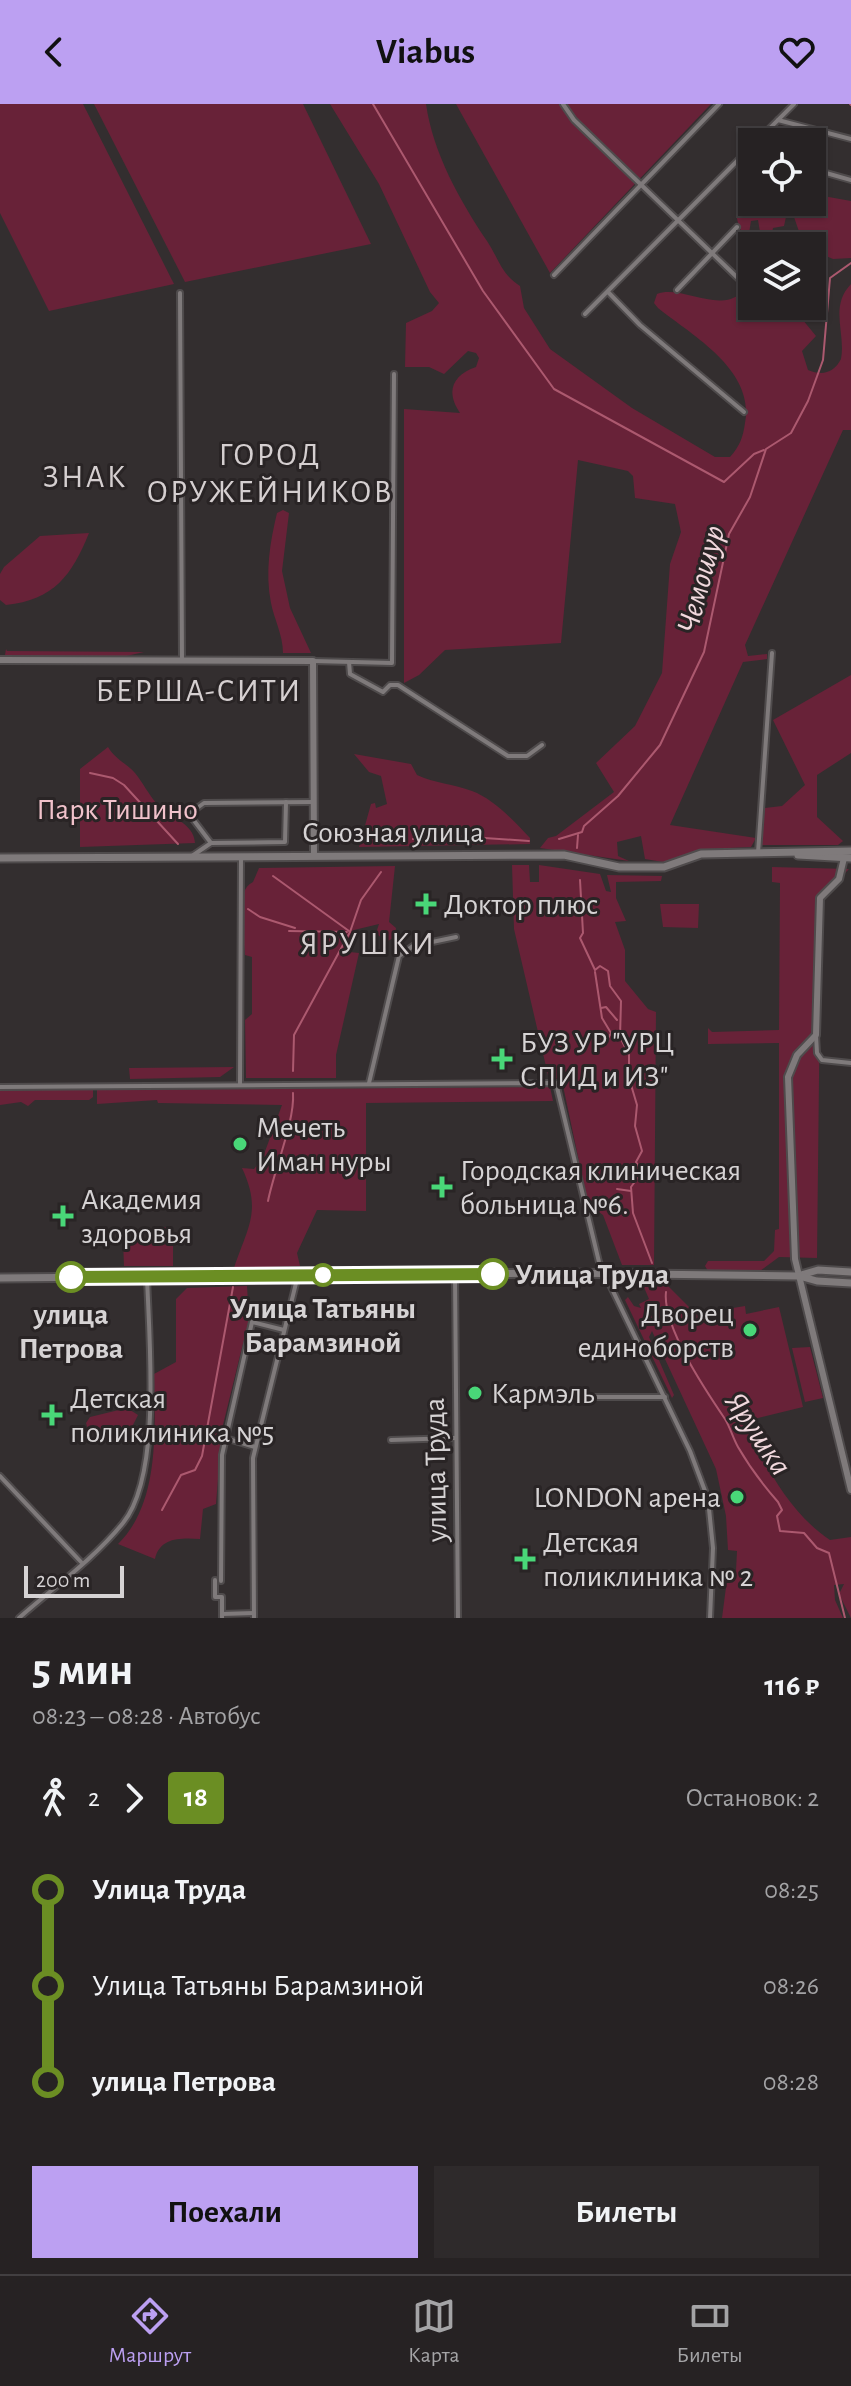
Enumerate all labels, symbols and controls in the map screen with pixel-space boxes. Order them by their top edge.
icon: back [32,30,76,74]
icon: heart [775,30,819,74]
text: Viabus [376,34,475,70]
map controls [738,128,826,320]
button: locate [738,128,826,216]
button: layers [738,232,826,320]
district label: ГОРОД ОРУЖЕЙНИКОВ [146,439,394,508]
district label: ЗНАК [43,461,127,493]
water label: Чемошур [671,522,732,637]
district label: БЕРША-СИТИ [95,675,303,707]
park label: Парк Тишино [36,795,198,825]
street label: Союзная улица [302,818,484,848]
place label: Доктор плюс [444,890,598,920]
marker: Доктор плюс [415,893,437,915]
district label: ЯРУШКИ [300,928,436,960]
place label: БУЗ УР "УРЦ СПИД и ИЗ" [520,1028,674,1092]
marker: БУЗ УР "УРЦ СПИД и ИЗ" [491,1048,513,1070]
place label: Мечеть Иман нуры [256,1113,392,1177]
marker: Мечеть Иман нуры [231,1135,249,1153]
place label: Городская клиническая больница №6. [460,1156,741,1220]
marker: Городская клиническая больница №6. [431,1176,453,1198]
place label: Академия здоровья [81,1185,202,1249]
marker: Академия здоровья [52,1205,74,1227]
marker: Улица Труда [478,1259,508,1289]
place label: Улица Труда [515,1260,669,1290]
marker: улица Петрова [56,1262,86,1292]
marker: Улица Татьяны Барамзиной [312,1264,334,1286]
place label: Улица Татьяны Барамзиной [230,1294,416,1358]
place label: Дворец единоборств [578,1299,734,1363]
place label: улица Петрова [19,1300,123,1364]
marker: Дворец единоборств [741,1321,759,1339]
place label: Кармэль [491,1379,595,1409]
place label: Детская поликлиника №5 [70,1384,274,1448]
marker: Кармэль [466,1384,484,1402]
water label: Ярушка [718,1386,797,1482]
street label: улица Труда [420,1398,452,1543]
marker: Детская поликлиника №5 [41,1404,63,1426]
place label: LONDON арена [534,1483,721,1513]
marker: LONDON арена [728,1488,746,1506]
place label: Детская поликлиника № 2 [543,1528,753,1592]
marker: Детская поликлиника № 2 [514,1548,536,1570]
scale bar [24,1562,124,1598]
text: 200 m [36,1569,90,1591]
text: 5 мин [32,1649,133,1693]
text: 116 ₽ [764,1671,819,1701]
text: 08:23 – 08:28 · Автобус [32,1703,261,1729]
icon: walk [32,1776,76,1820]
icon: forward [112,1776,156,1820]
text: 18 [184,1784,208,1812]
text: 2 [88,1785,100,1811]
text: Остановок: 2 [685,1785,819,1811]
text: Улица Труда [92,1875,246,1905]
text: 08:25 [764,1877,819,1903]
text: Улица Татьяны Барамзиной [92,1971,424,2001]
text: 08:26 [763,1973,819,1999]
text: улица Петрова [92,2067,276,2097]
text: 08:28 [763,2069,819,2095]
button: Поехали [32,2166,418,2258]
button: Билеты [434,2166,819,2258]
tab: Маршрут [108,2294,191,2368]
tab: Карта [408,2294,460,2368]
tab: Билеты [677,2294,742,2368]

